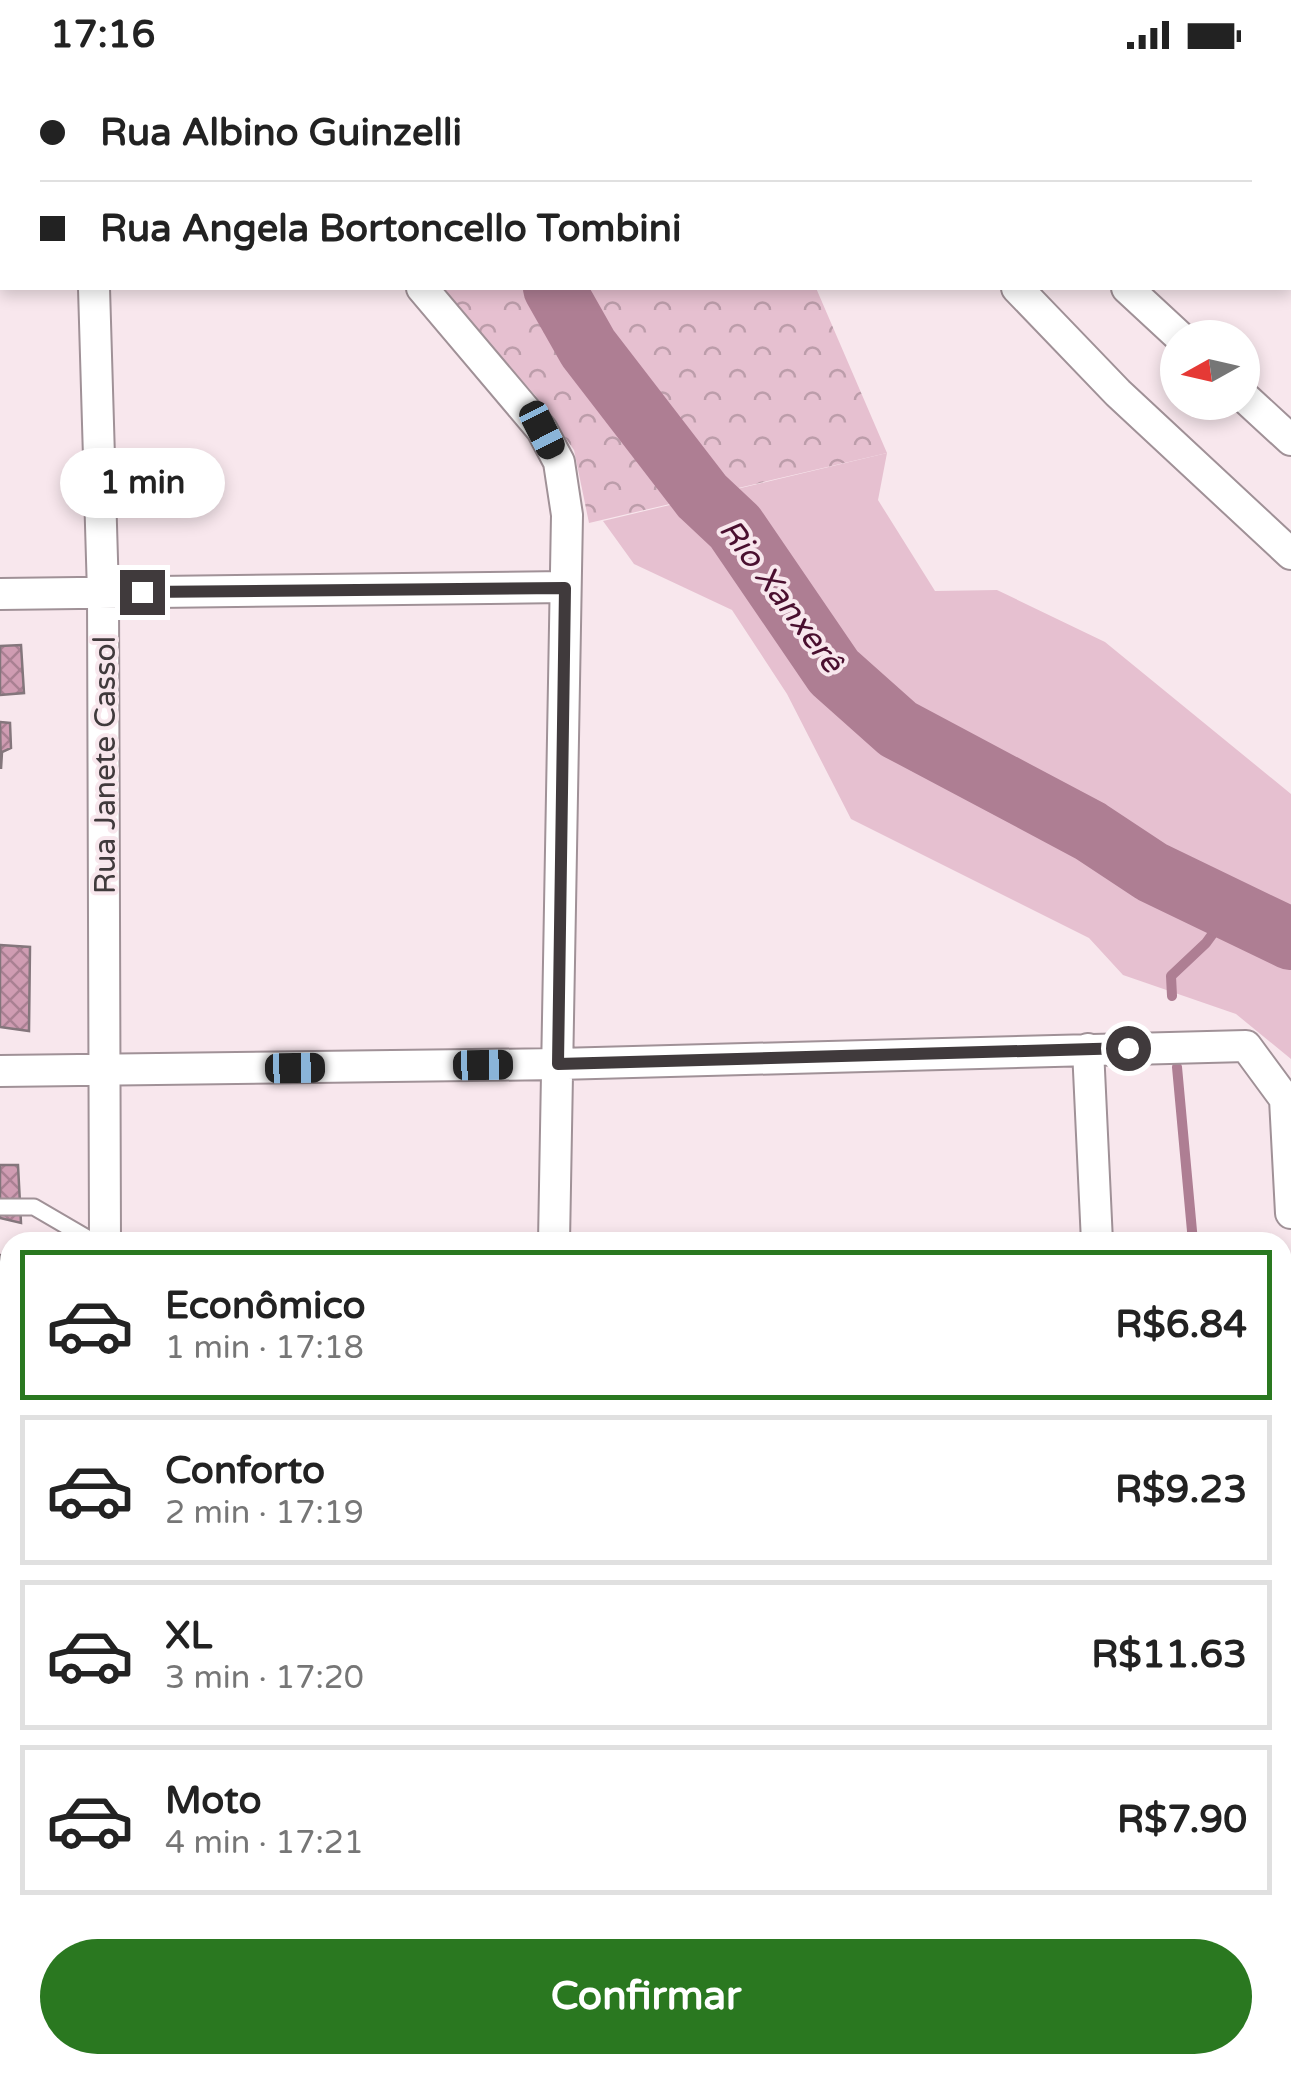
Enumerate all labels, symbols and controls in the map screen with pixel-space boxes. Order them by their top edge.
text: 17:16 [50,12,155,58]
text: Rua Albino Guinzelli [100,110,462,156]
text: Rua Angela Bortoncello Tombini [100,206,681,252]
north arrow [1160,320,1260,420]
map controls [1160,320,1260,420]
car [515,396,569,464]
callout: 1 min [59,447,224,517]
text: 1 min [100,464,185,502]
water label: Rio Xanxerê [711,512,852,682]
route end [120,570,165,615]
street label: Rua Janete Cassol [87,636,124,894]
route start [1106,1026,1151,1071]
car [453,1049,513,1081]
car [265,1052,325,1084]
icon: car [45,1280,135,1370]
text: Econômico [165,1283,366,1329]
text: R$6.84 [1115,1302,1247,1348]
text: 1 min · 17:18 [165,1329,364,1367]
icon: car [45,1445,135,1535]
text: Conforto [165,1448,325,1494]
text: R$9.23 [1115,1467,1247,1513]
text: 2 min · 17:19 [165,1494,364,1532]
icon: car [45,1610,135,1700]
text: XL [165,1613,212,1659]
text: R$11.63 [1091,1632,1247,1678]
text: 3 min · 17:20 [165,1659,364,1697]
icon: car [45,1775,135,1865]
text: Moto [165,1778,261,1824]
text: R$7.90 [1117,1797,1247,1843]
text: 4 min · 17:21 [165,1824,364,1862]
button: Confirmar [40,1939,1252,2054]

